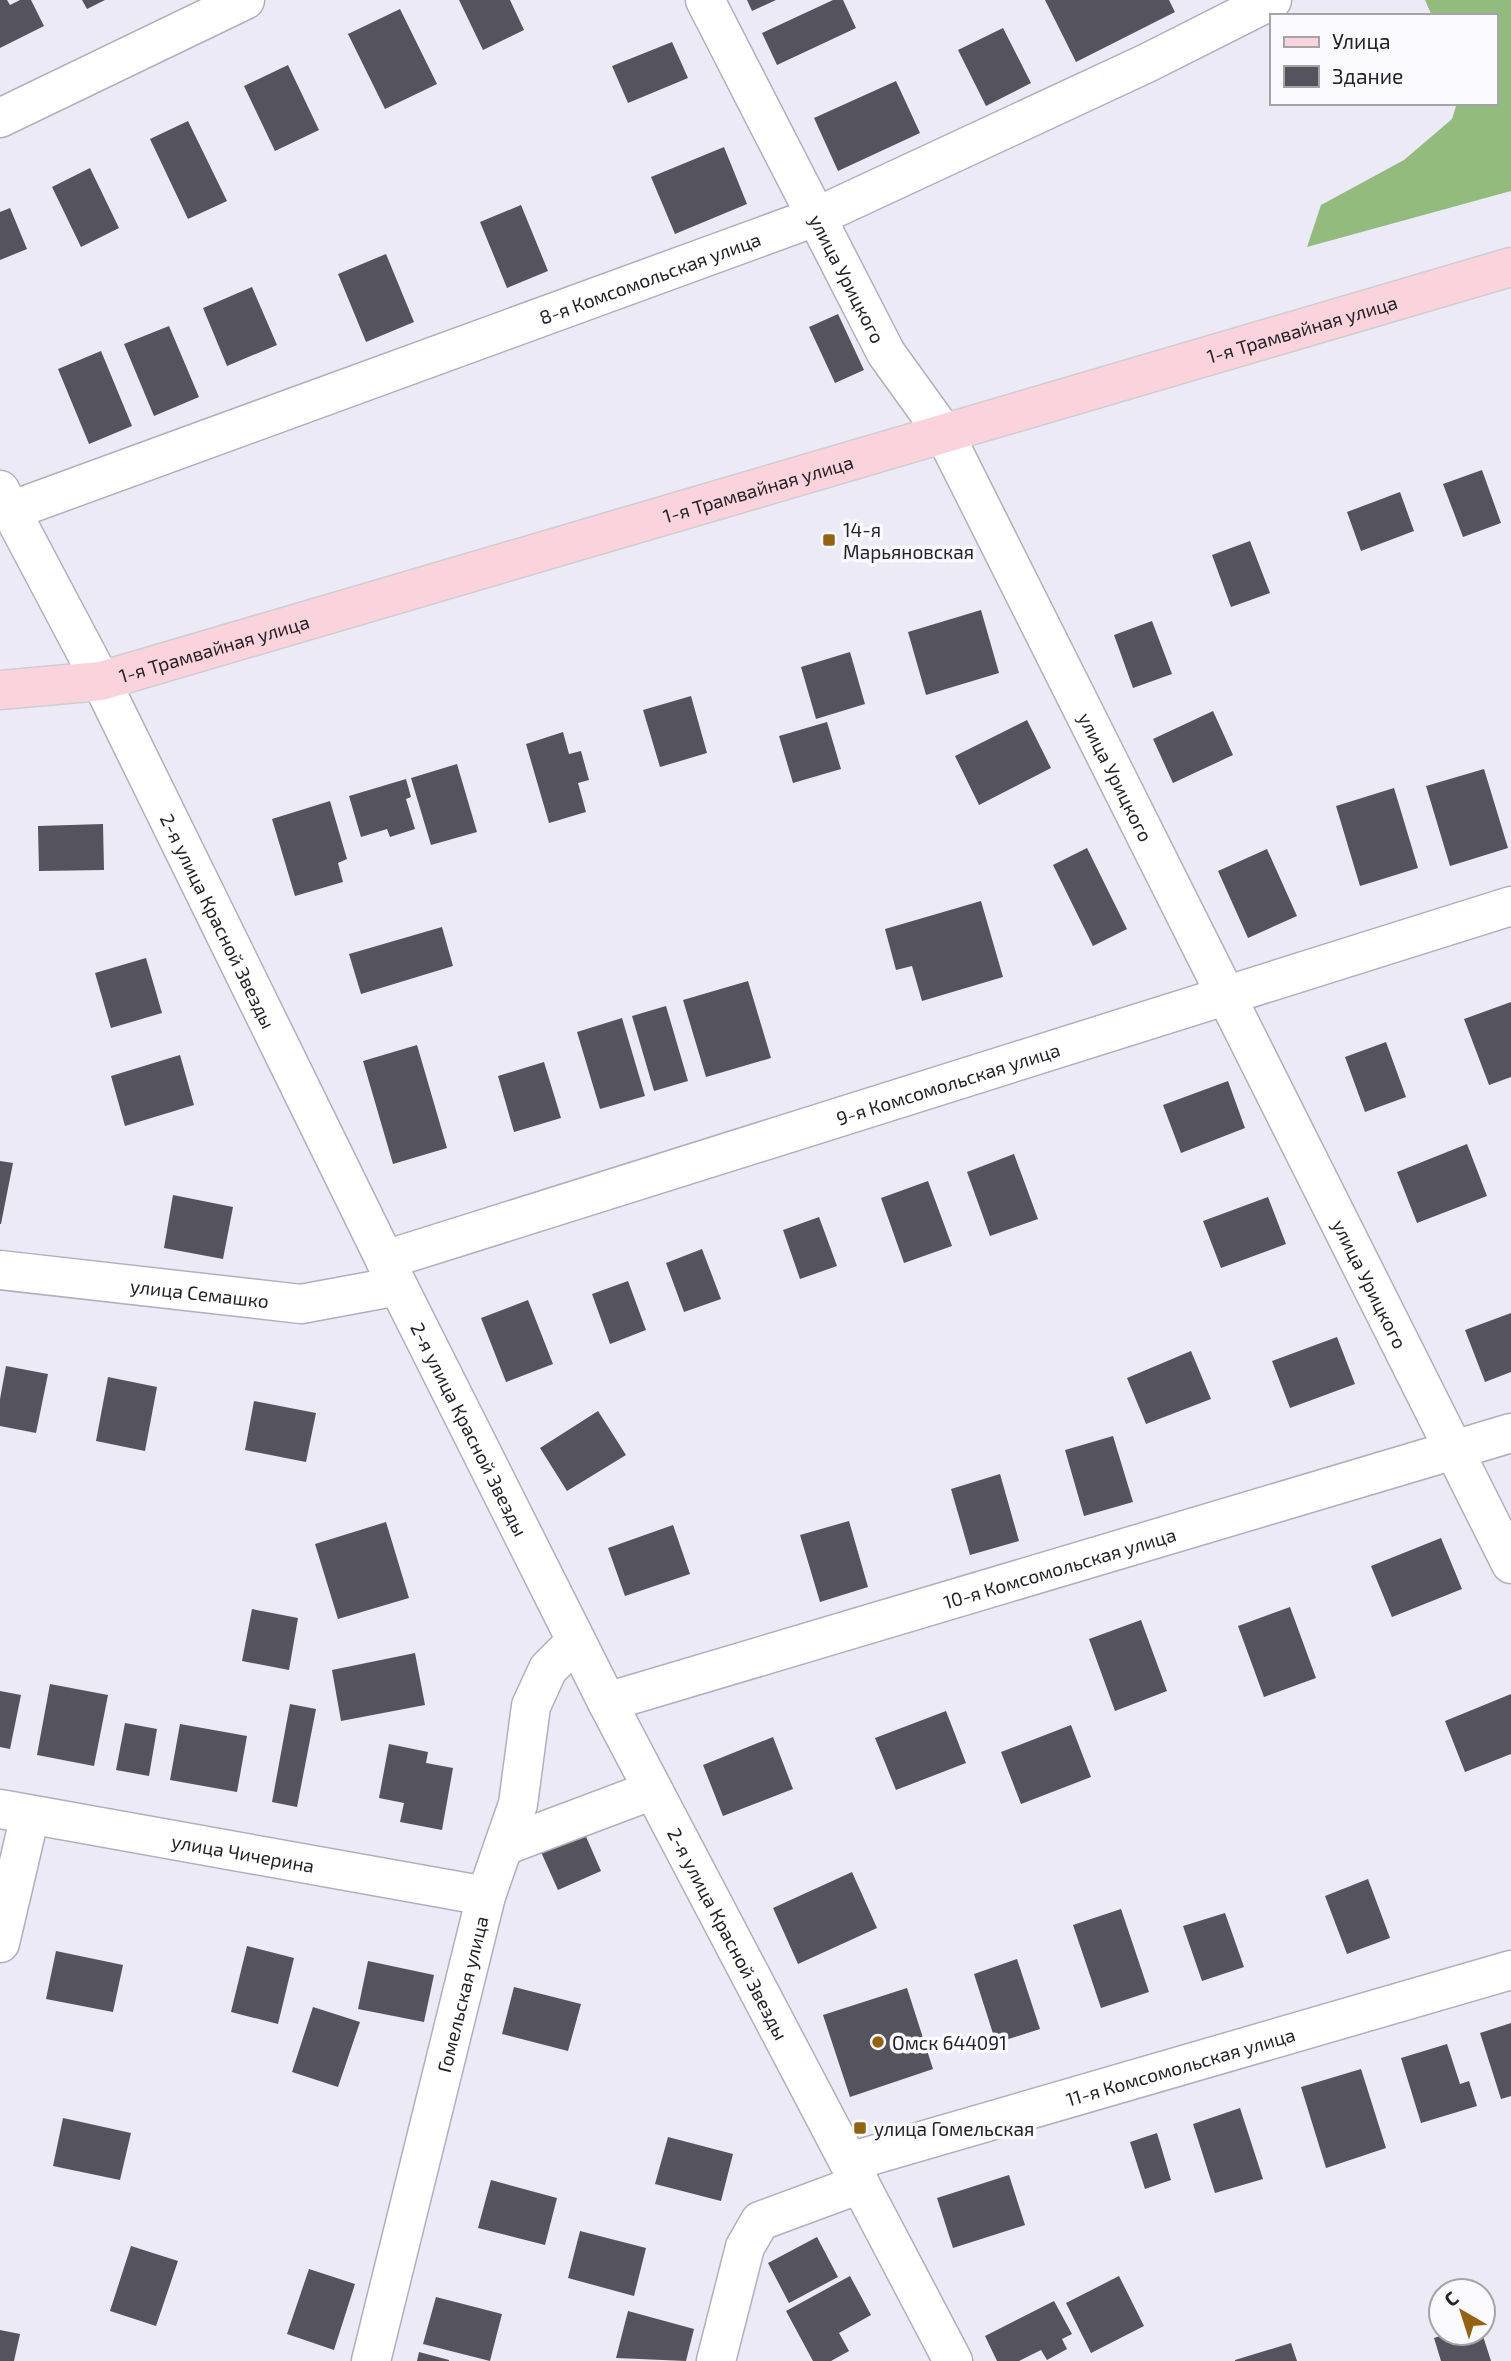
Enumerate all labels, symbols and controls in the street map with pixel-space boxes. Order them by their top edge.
legend [1270,14,1497,105]
text: Улица [1332,28,1391,53]
text: Здание [1332,63,1403,88]
street label: улица Урицкого [804,210,890,347]
street label: 8-я Комсомольская улица [536,226,764,328]
street label: 1-я Трамвайная улица [1204,290,1400,367]
street label: 1-я Трамвайная улица [660,449,856,527]
place label: 14-я Марьяновская [843,518,974,563]
marker: 14-я Марьяновская [821,532,837,548]
street label: 1-я Трамвайная улица [116,609,312,687]
street label: улица Урицкого [1073,708,1158,845]
street label: 2-я улица Красной Звезды [156,810,281,1032]
street label: 9-я Комсомольская улица [833,1037,1063,1129]
street label: улица Урицкого [1328,1215,1412,1352]
street label: улица Семашко [129,1273,270,1312]
street label: 2-я улица Красной Звезды [407,1318,533,1540]
street label: 10-я Комсомольская улица [940,1522,1178,1613]
street label: 2-я улица Красной Звезды [663,1824,794,2043]
street label: улица Чичерина [170,1828,316,1877]
street label: Гомельская улица [431,1913,492,2075]
street label: 11-я Комсомольская улица [1063,2022,1298,2110]
place label: Омск 644091 [892,2031,1007,2054]
marker: Омск 644091 [870,2034,886,2050]
place label: улица Гомельская [874,2117,1034,2141]
marker: улица Гомельская [852,2120,868,2136]
north arrow [1427,2277,1497,2347]
text: С [1439,2286,1463,2311]

